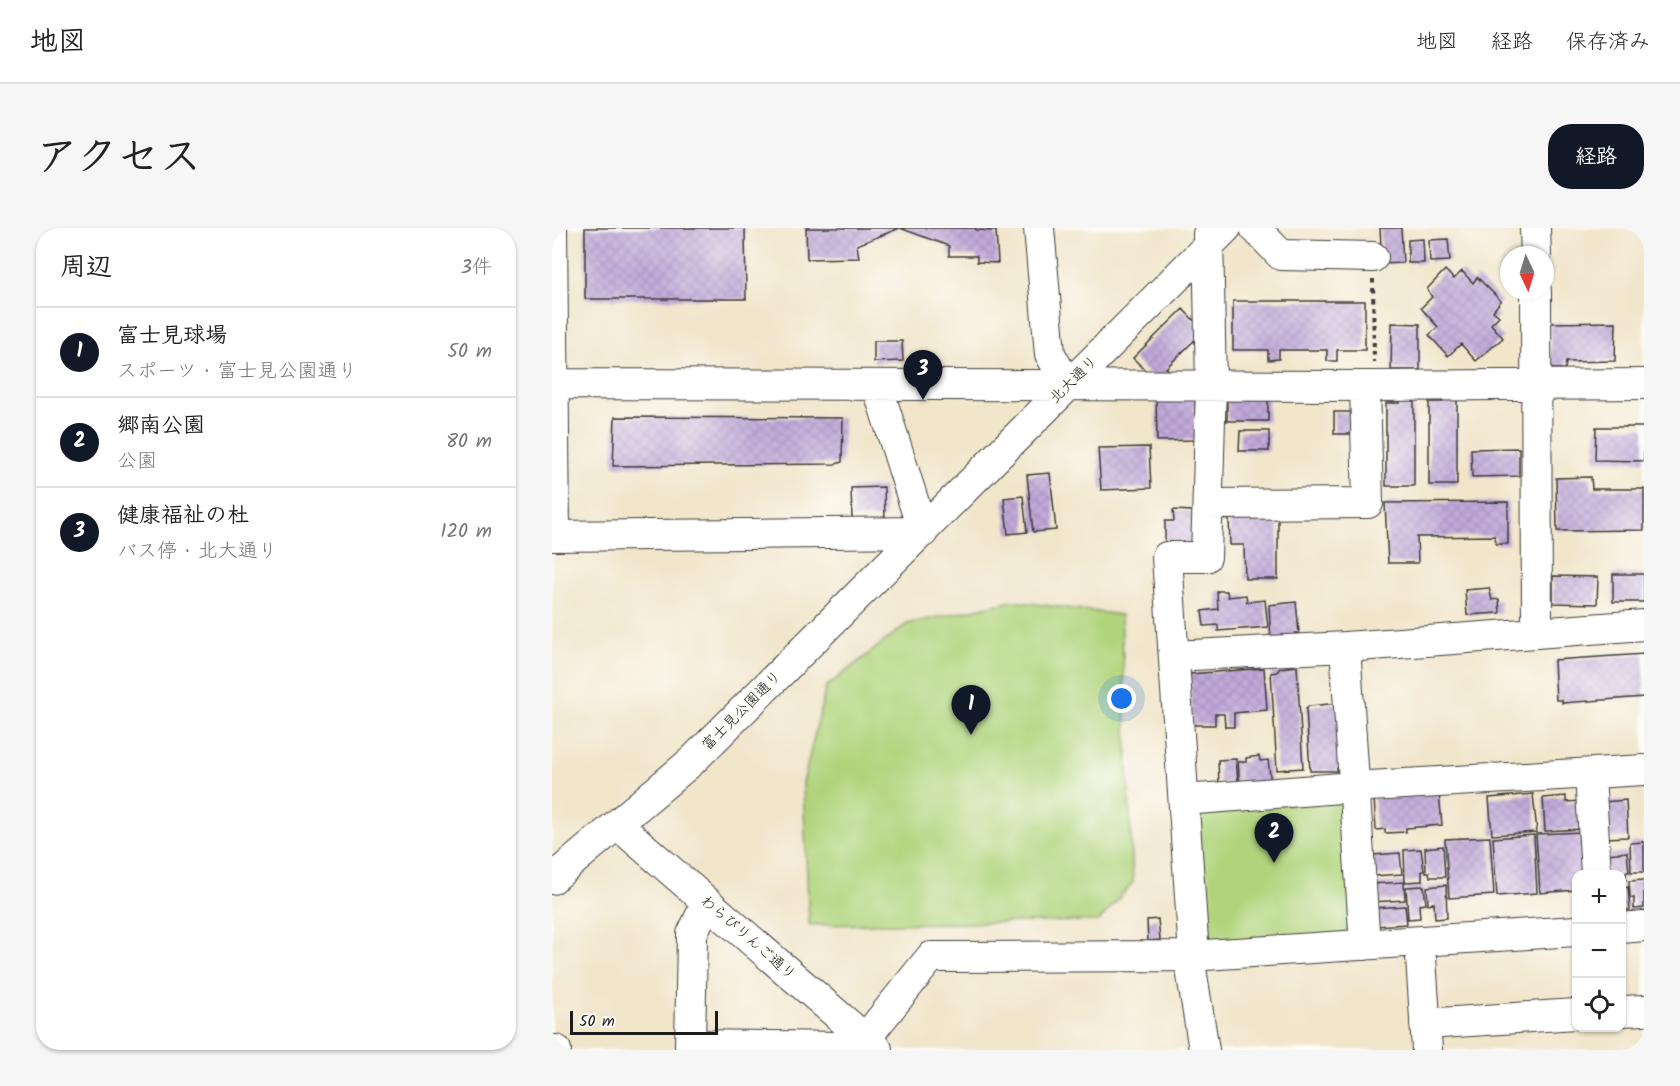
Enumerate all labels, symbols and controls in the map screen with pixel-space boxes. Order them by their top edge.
text: 地図 [30,20,86,65]
text: 地図 [1416,26,1458,59]
text: 経路 [1491,26,1533,59]
text: 保存済み [1566,26,1650,59]
button: 経路 [1548,124,1644,189]
text: アクセス [36,125,201,192]
north arrow [1500,246,1554,300]
text: 周辺 [60,247,112,289]
text: 3件 [461,252,492,284]
text: 富士見球場 [117,319,227,354]
text: 1 [76,336,83,368]
text: 50 m [447,336,492,368]
pin: 3 [904,350,943,400]
street label: 北大通り [1044,350,1104,410]
text: スポーツ · 富士見公園通り [117,356,357,388]
text: 郷南公園 [117,409,205,444]
text: 2 [74,426,85,458]
text: 80 m [446,426,492,458]
text: 公園 [117,446,157,478]
text: 健康福祉の杜 [117,499,249,534]
text: 3 [74,516,85,548]
text: 120 m [440,516,492,548]
text: バス停 · 北大通り [117,536,278,568]
street label: 富士見公園通り [696,665,788,757]
your location [1107,684,1136,713]
pin: 1 [952,686,990,735]
pin: 2 [1254,814,1294,863]
map controls [1572,870,1626,1032]
button: + [1572,870,1626,924]
street label: わらびりんご通り [695,890,801,986]
button: − [1572,924,1626,978]
button: locate [1572,978,1626,1032]
scale bar [570,1008,718,1036]
text: 50 m [579,1009,615,1034]

